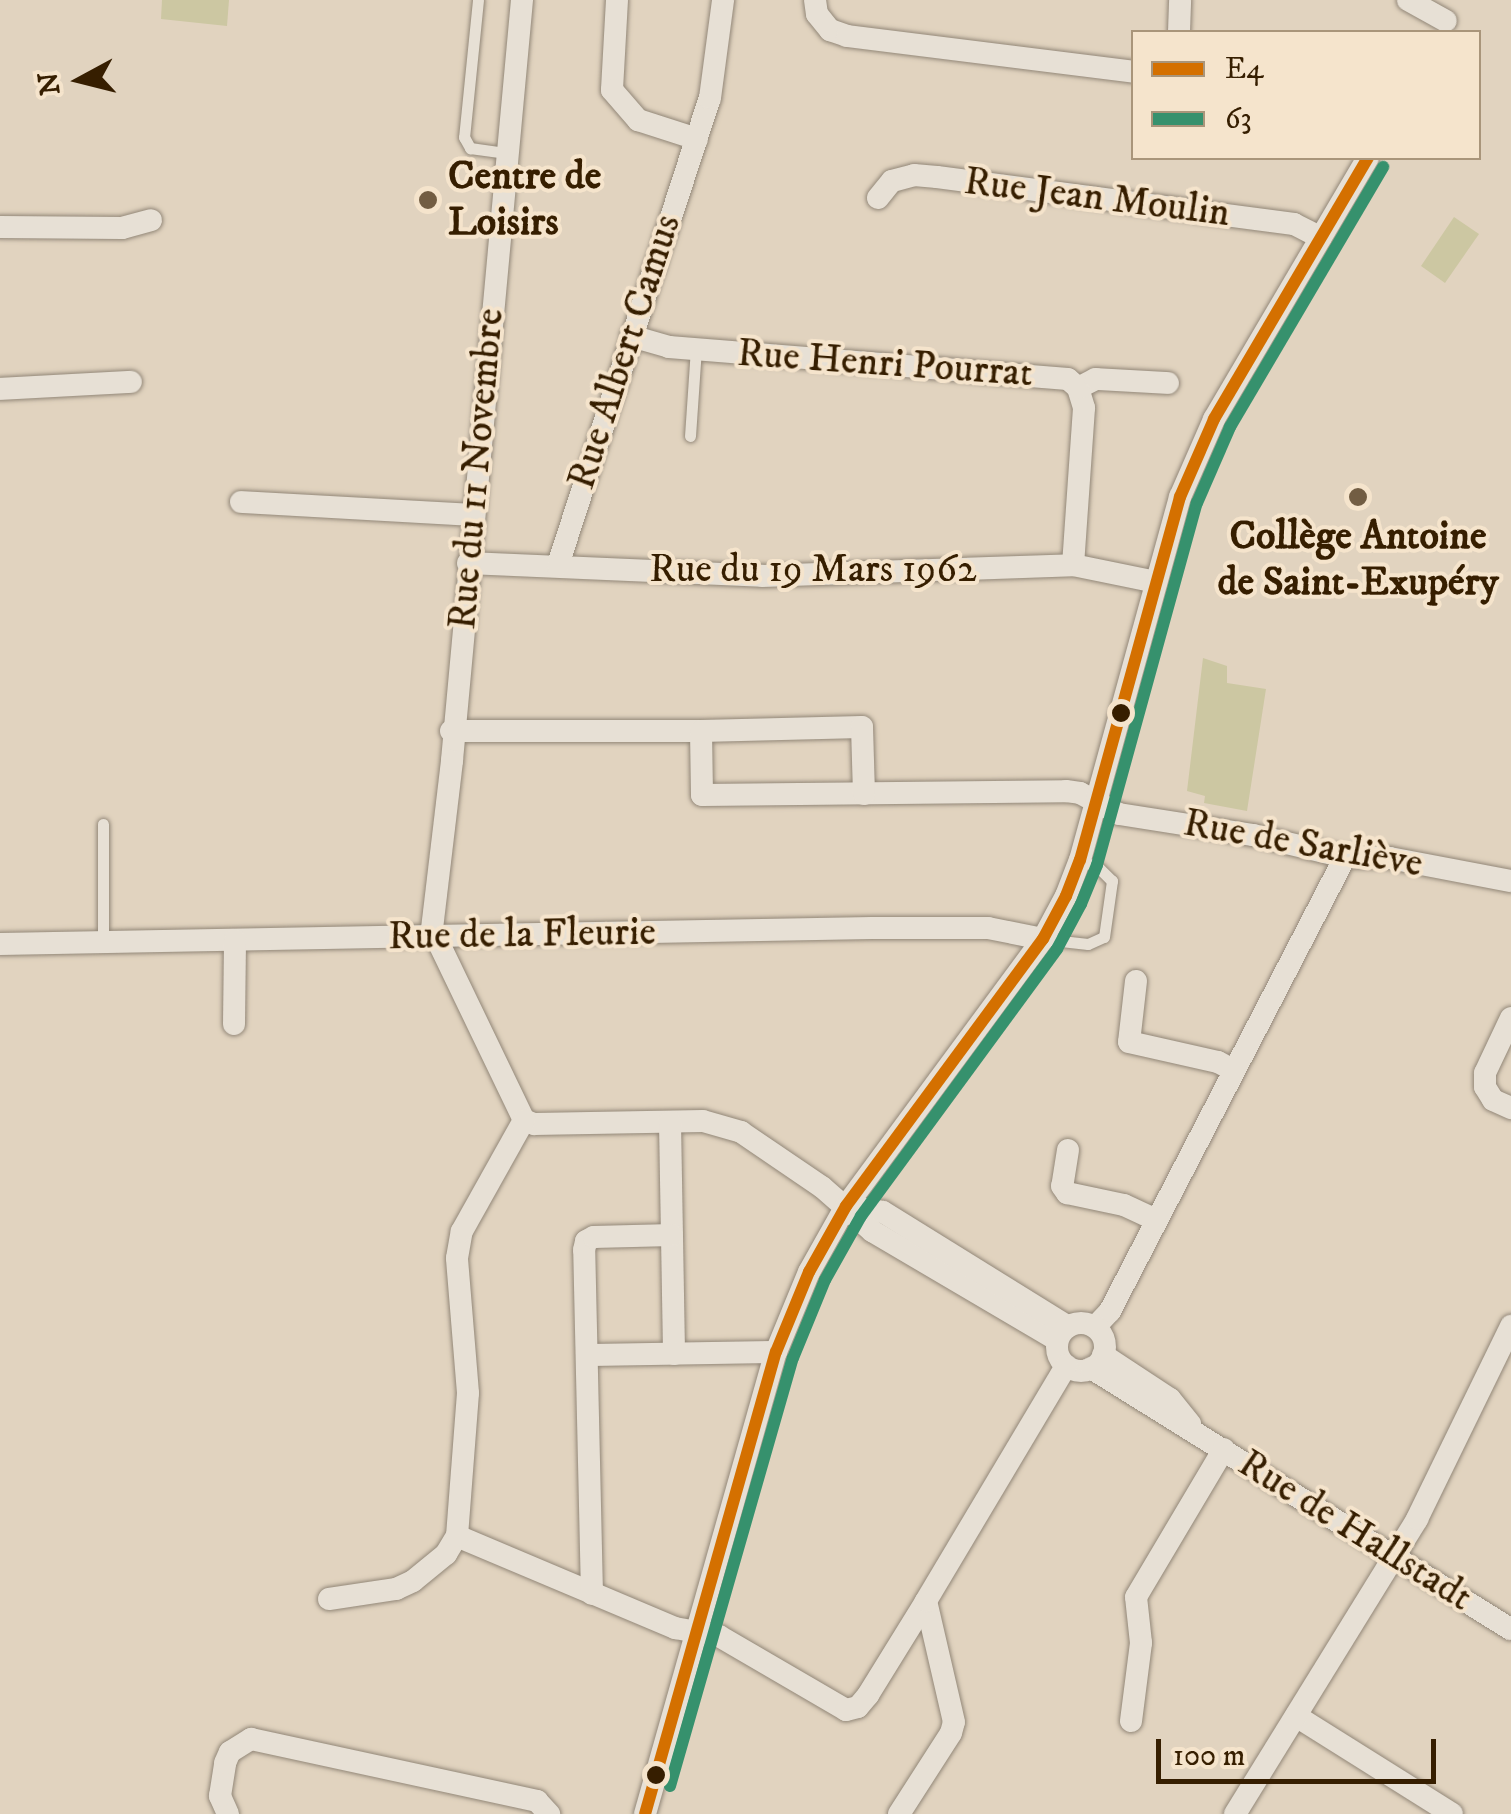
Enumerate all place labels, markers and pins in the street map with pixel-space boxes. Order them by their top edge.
place label: Centre de Loisirs [448,153,601,247]
marker: Centre de Loisirs [417,189,439,211]
marker: Collège Antoine de Saint-Exupéry [1347,486,1369,508]
place label: Collège Antoine de Saint-Exupéry [1218,513,1498,607]
unlabelled marker [1111,703,1131,723]
unlabelled marker [646,1765,666,1785]

